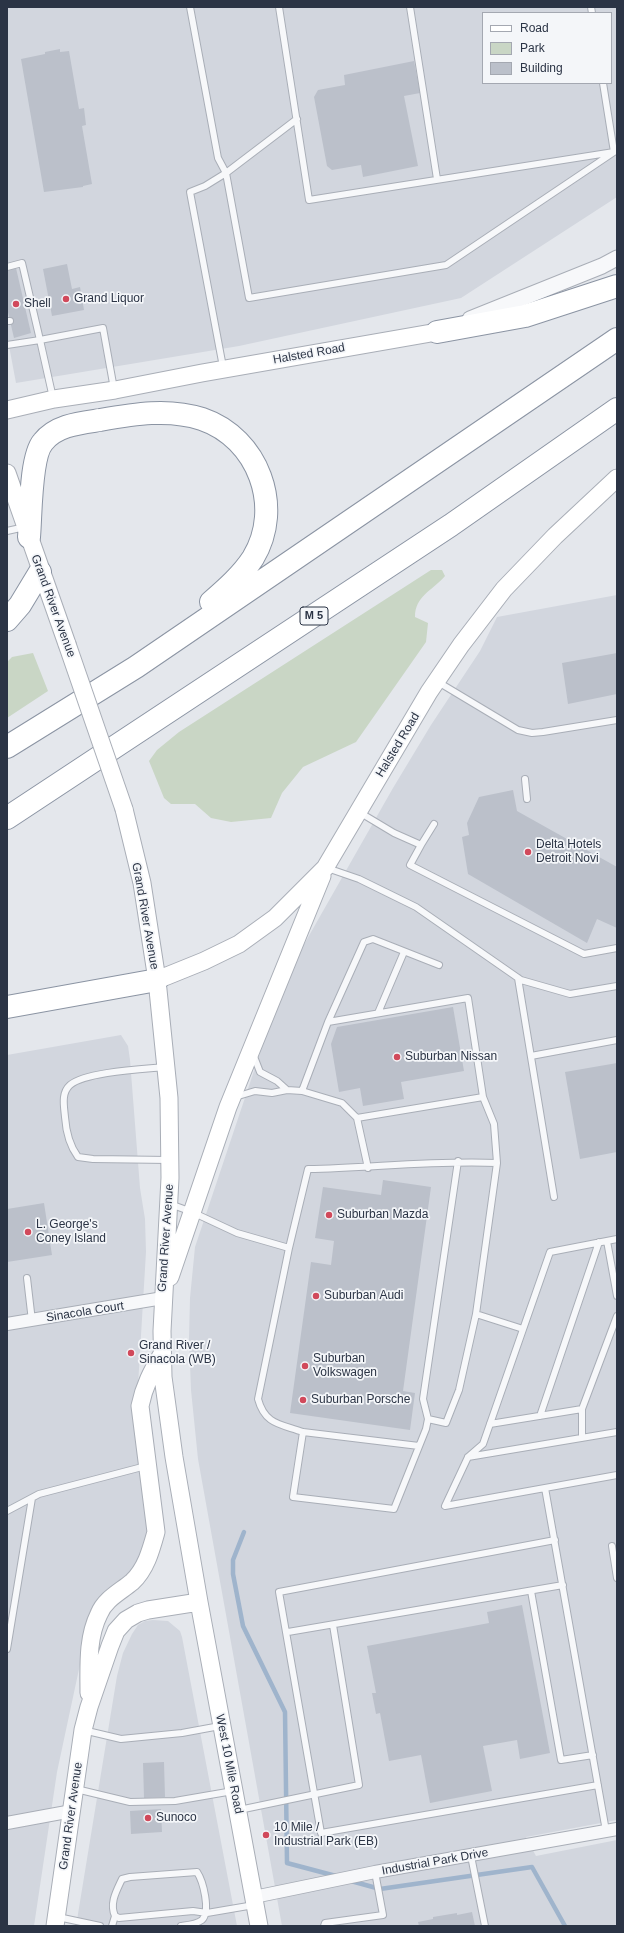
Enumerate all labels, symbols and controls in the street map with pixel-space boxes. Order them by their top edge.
legend [482,12,612,84]
text: Road [520,21,549,35]
text: Park [520,41,545,55]
text: Building [520,61,563,75]
place label: Grand Liquor [74,292,144,306]
marker: Grand Liquor [61,294,71,304]
place label: Shell [24,297,51,311]
marker: Shell [11,299,21,309]
street label: Halsted Road [272,341,346,367]
street label: Grand River Avenue [28,553,78,659]
road number: M 5 [300,607,328,625]
street label: Halsted Road [373,710,423,780]
place label: Delta Hotels Detroit Novi [536,838,601,866]
marker: Delta Hotels Detroit Novi [523,847,533,857]
street label: Grand River Avenue [128,861,162,971]
place label: Suburban Nissan [405,1050,497,1064]
marker: Suburban Nissan [392,1052,402,1062]
street label: Grand River Avenue [155,1183,177,1293]
place label: Suburban Mazda [337,1208,428,1222]
marker: Suburban Mazda [324,1210,334,1220]
place label: L. George's Coney Island [36,1218,106,1246]
marker: L. George's Coney Island [23,1227,33,1237]
place label: Suburban Audi [324,1289,403,1303]
marker: Suburban Audi [311,1291,321,1301]
street label: Sinacola Court [45,1299,125,1325]
place label: Grand River / Sinacola (WB) [139,1339,216,1367]
marker: Grand River / Sinacola (WB) [126,1348,136,1358]
place label: Suburban Volkswagen [313,1352,377,1380]
marker: Suburban Volkswagen [300,1361,310,1371]
place label: Suburban Porsche [311,1393,410,1407]
marker: Suburban Porsche [298,1395,308,1405]
street label: West 10 Mile Road [212,1713,246,1815]
street label: Grand River Avenue [56,1761,86,1871]
place label: Sunoco [156,1811,197,1825]
marker: Sunoco [143,1813,153,1823]
place label: 10 Mile / Industrial Park (EB) [274,1821,378,1849]
marker: 10 Mile / Industrial Park (EB) [261,1830,271,1840]
street label: Industrial Park Drive [381,1846,489,1878]

